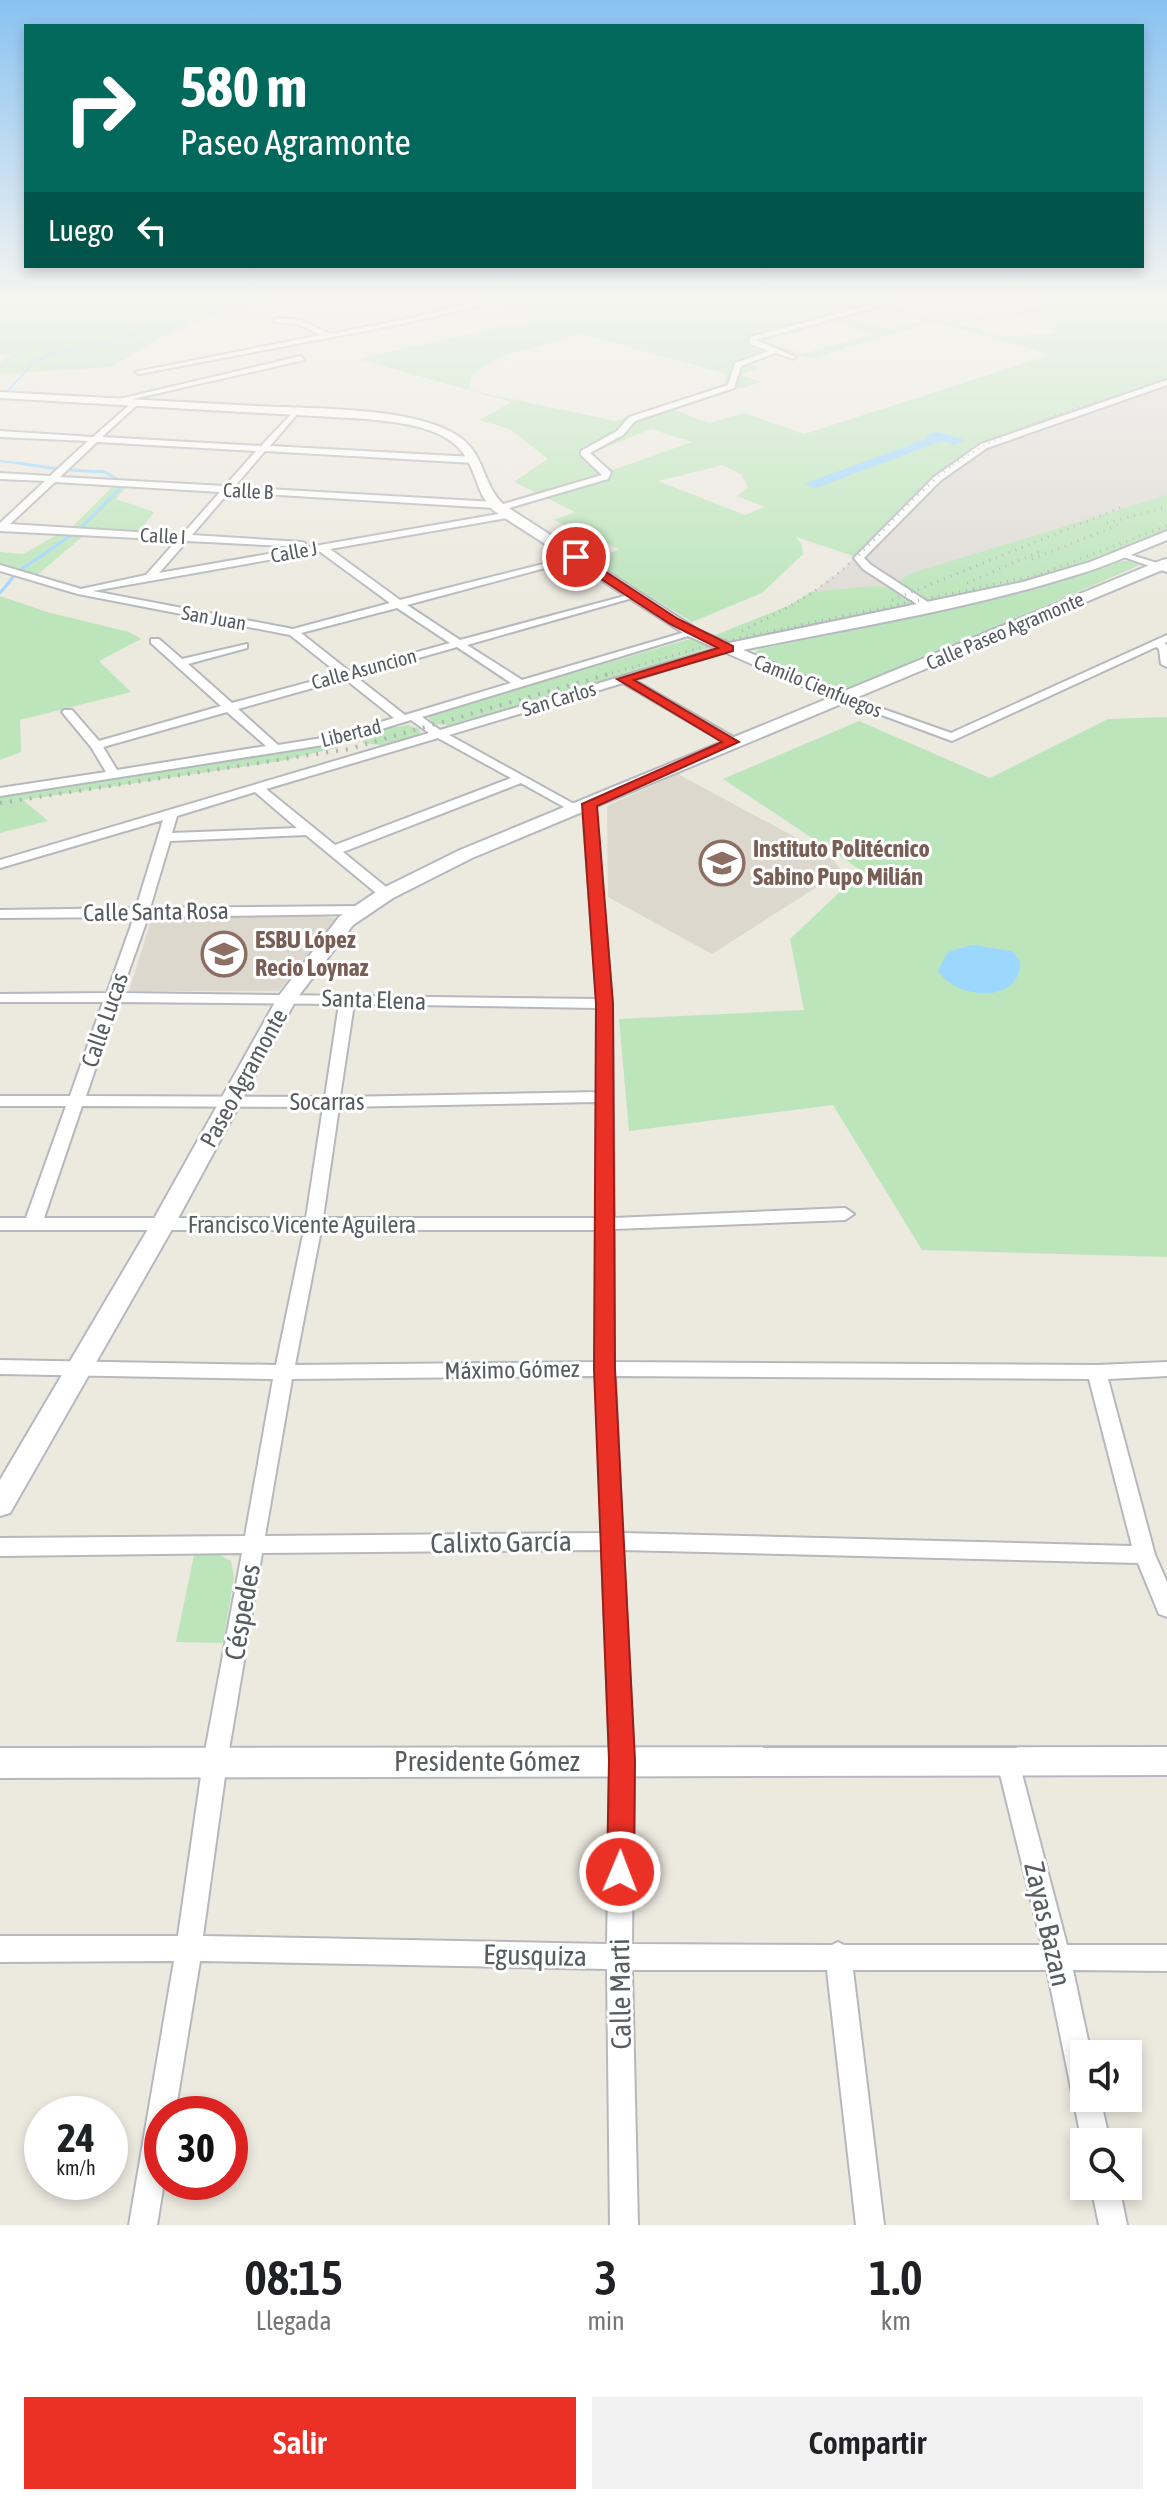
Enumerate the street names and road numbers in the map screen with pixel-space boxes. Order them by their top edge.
street label: Calle B [222,478,274,503]
street label: Calle I [140,523,186,548]
street label: Calle J [269,536,319,567]
street label: Calle Paseo Agramonte [923,587,1087,674]
street label: San Juan [180,601,248,634]
street label: Calle Asuncion [309,643,419,694]
street label: Camilo Cienfuegos [751,649,885,722]
street label: San Carlos [519,676,599,721]
street label: Libertad [318,714,383,751]
street label: Calle Santa Rosa [83,897,229,926]
street label: Calle Lucas [76,969,133,1071]
street label: Santa Elena [321,984,427,1015]
street label: Paseo Agramonte [194,1004,293,1152]
street label: Socarras [290,1088,364,1115]
street label: Francisco Vicente Aguilera [188,1211,416,1238]
street label: Máximo Gómez [444,1355,580,1384]
street label: Calixto García [430,1525,572,1559]
street label: Céspedes [218,1561,266,1663]
street label: Presidente Gómez [394,1745,580,1777]
street label: Zayas Bazan [1018,1859,1078,1989]
street label: Egusquiza [483,1938,587,1972]
street label: Calle Marti [603,1938,637,2050]

